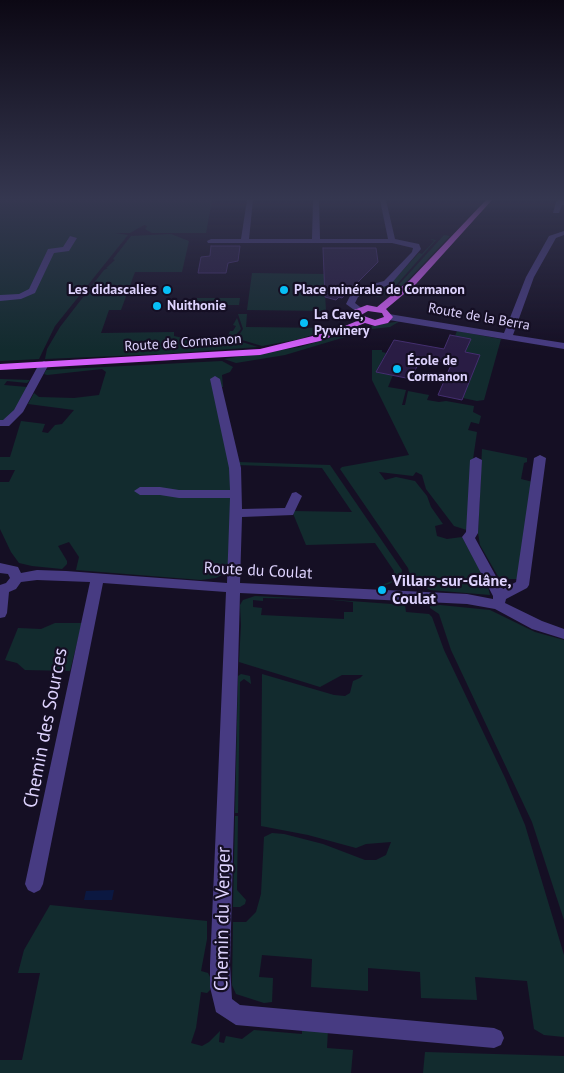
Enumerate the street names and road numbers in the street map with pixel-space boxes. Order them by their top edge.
street label: Route de la Berra [427,300,531,334]
street label: Route de Cormanon [124,331,242,355]
street label: Route du Coulat [203,559,313,583]
street label: Chemin des Sources [19,646,73,810]
street label: Chemin du Verger [210,847,236,991]

